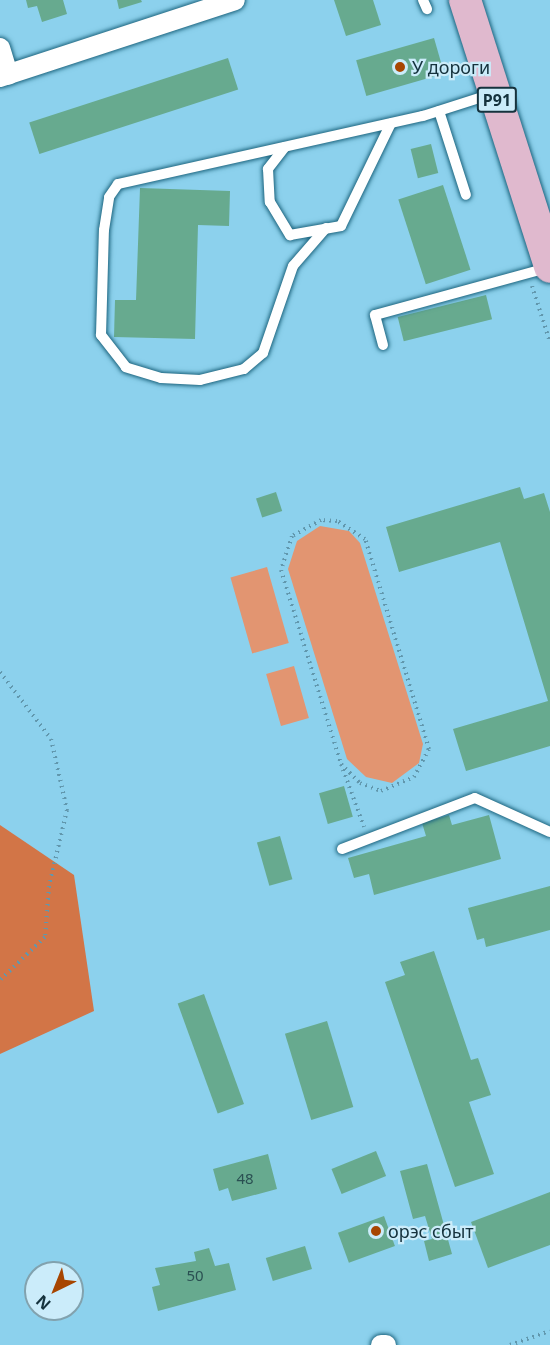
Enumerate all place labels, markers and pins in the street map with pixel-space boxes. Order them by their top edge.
place label: У дороги [412,56,490,78]
marker: У дороги [393,60,407,74]
place label: орэс сбыт [388,1220,474,1242]
marker: орэс сбыт [369,1224,383,1238]

